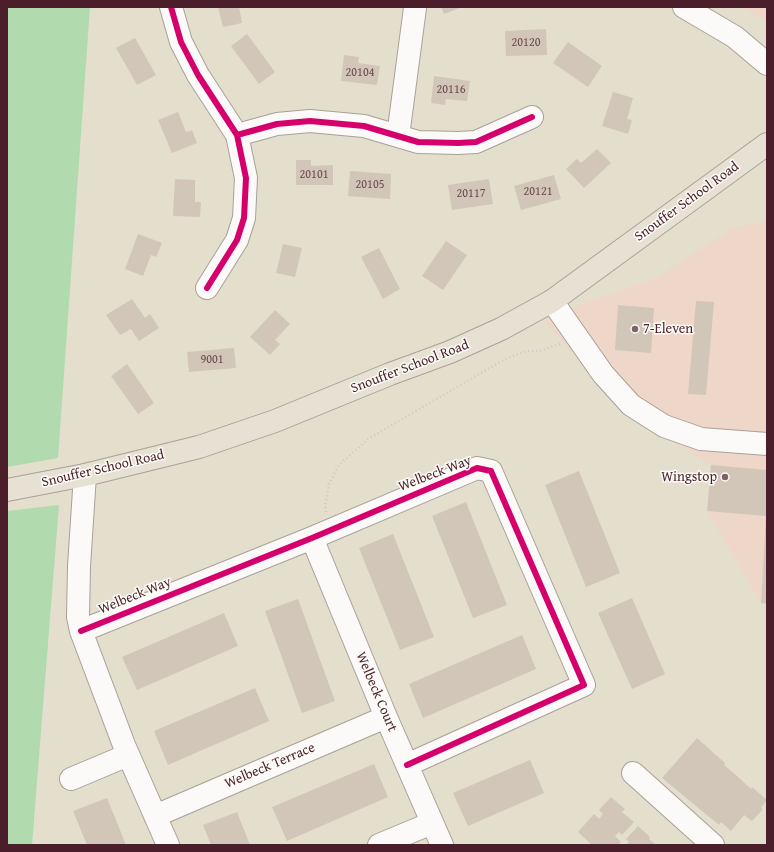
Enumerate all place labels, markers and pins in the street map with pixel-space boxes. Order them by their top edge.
place label: 7-Eleven [643,321,693,337]
marker: 7-Eleven [630,324,640,334]
place label: Wingstop [661,469,717,485]
marker: Wingstop [720,472,730,482]

